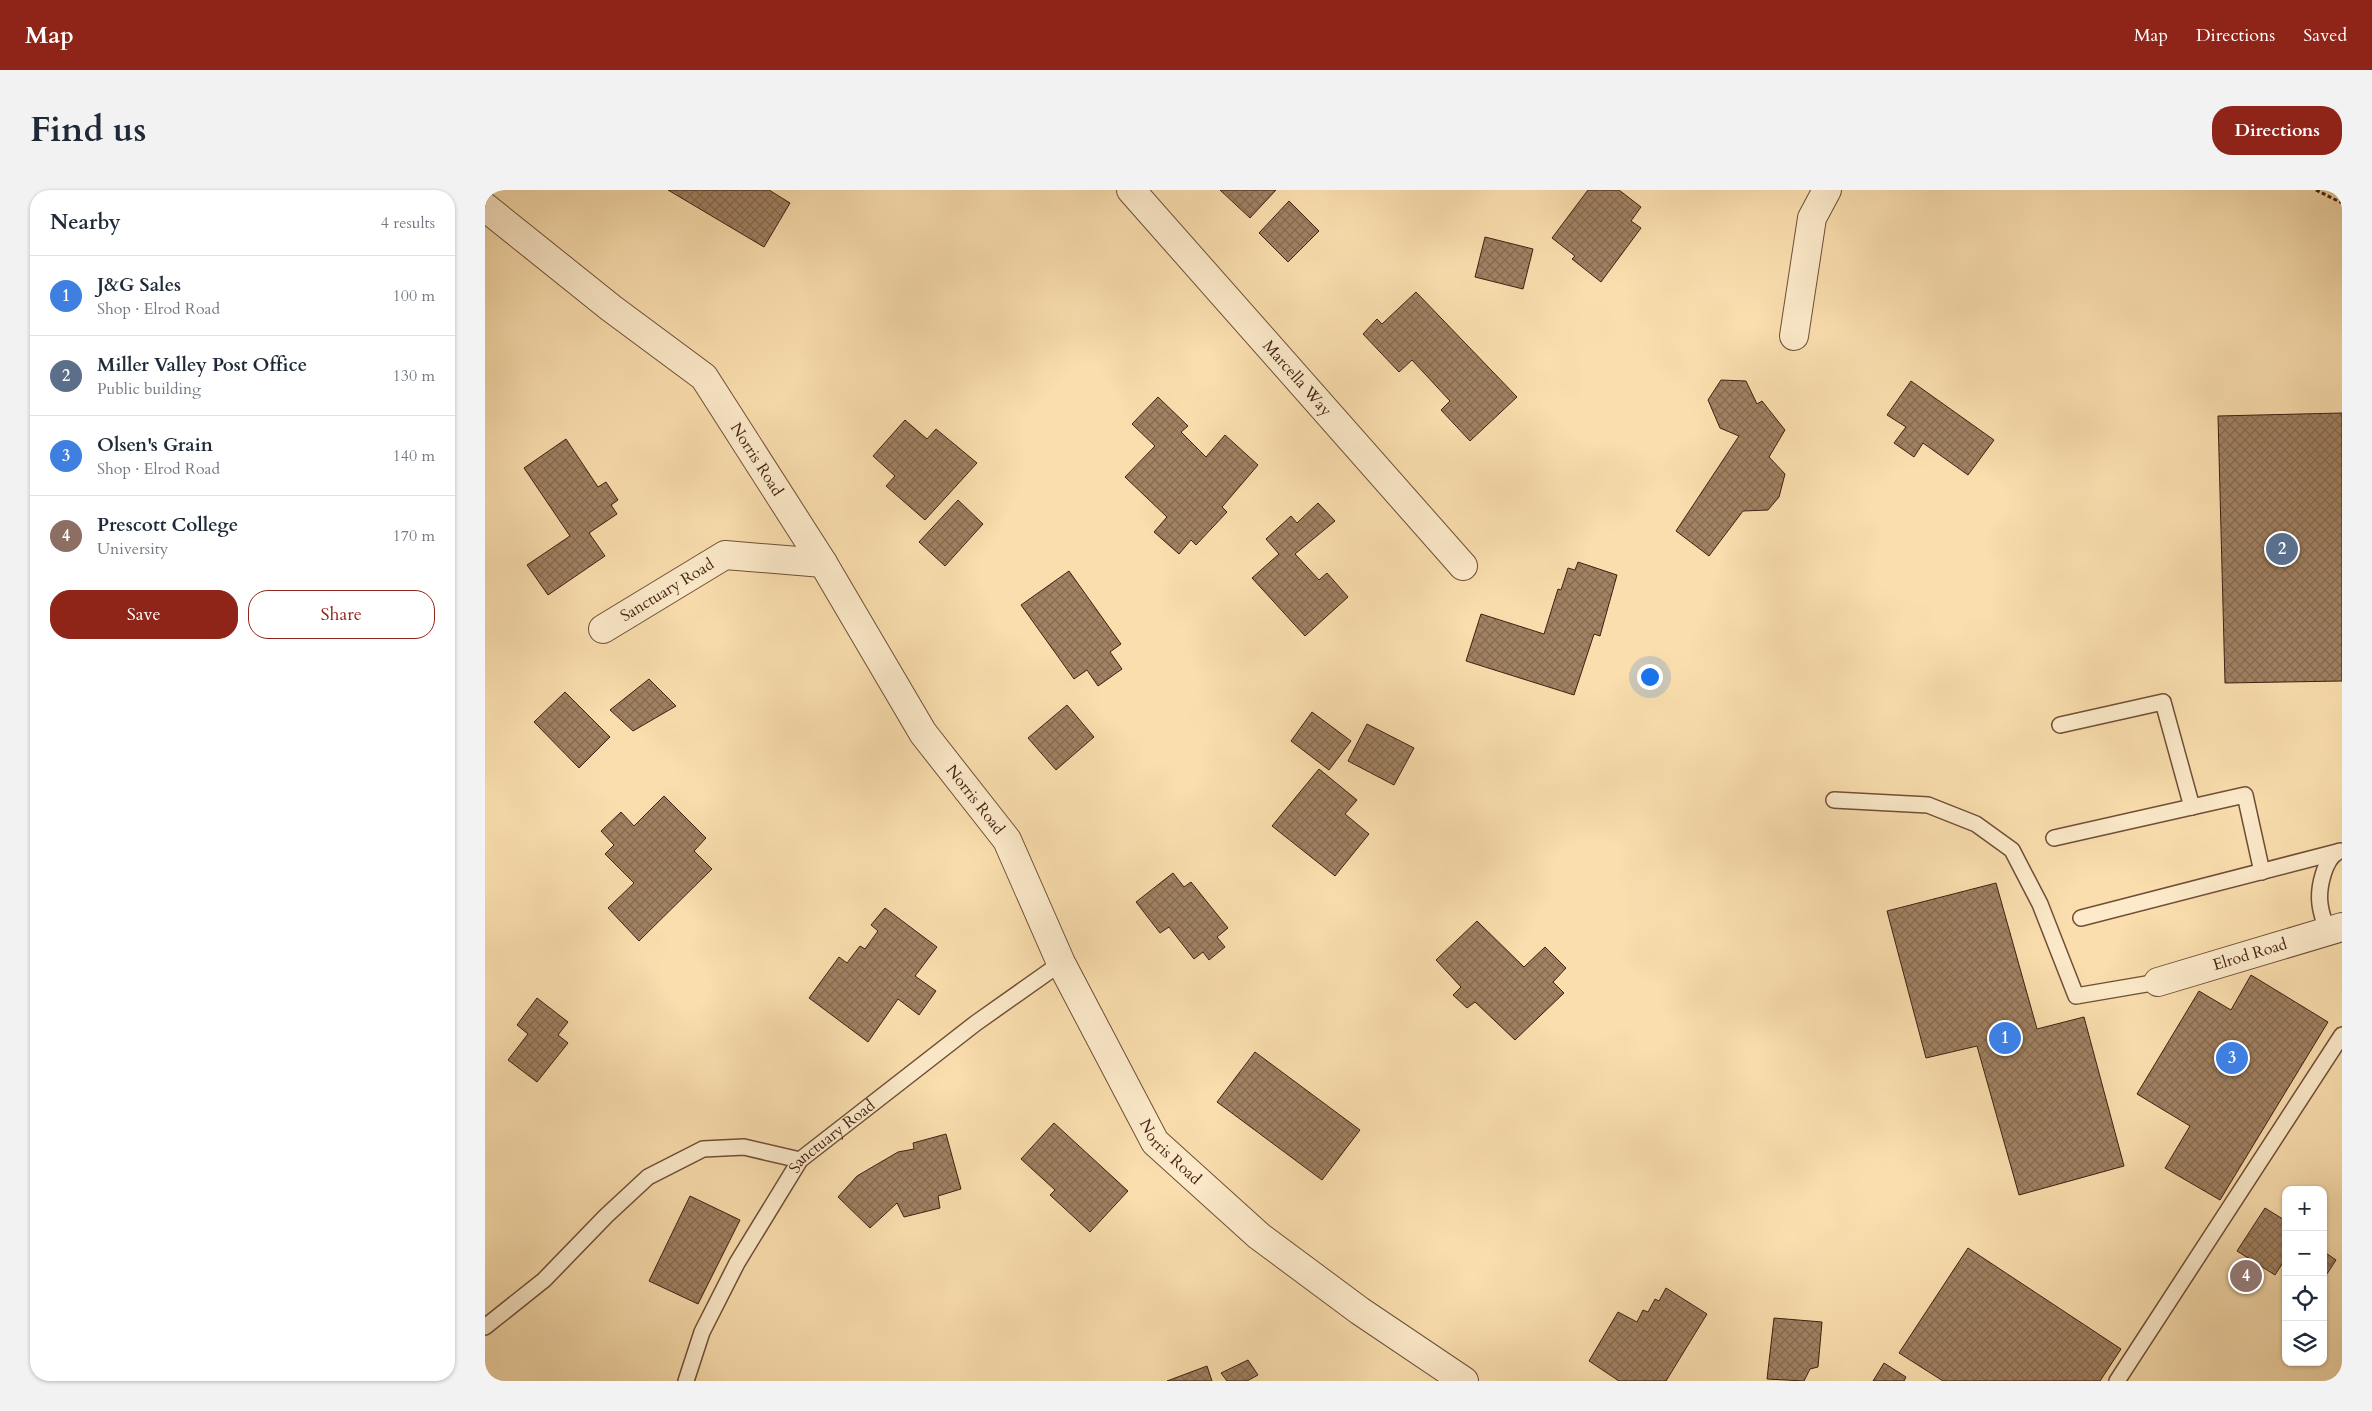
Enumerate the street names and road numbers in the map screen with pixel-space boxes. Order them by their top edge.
street label: Marcella Way [1258,335,1337,421]
street label: Norris Road [725,418,789,501]
street label: Sanctuary Road [616,553,719,627]
street label: Norris Road [941,760,1010,840]
street label: Elrod Road [2210,933,2290,976]
street label: Sanctuary Road [784,1094,880,1177]
street label: Norris Road [1134,1115,1206,1190]

